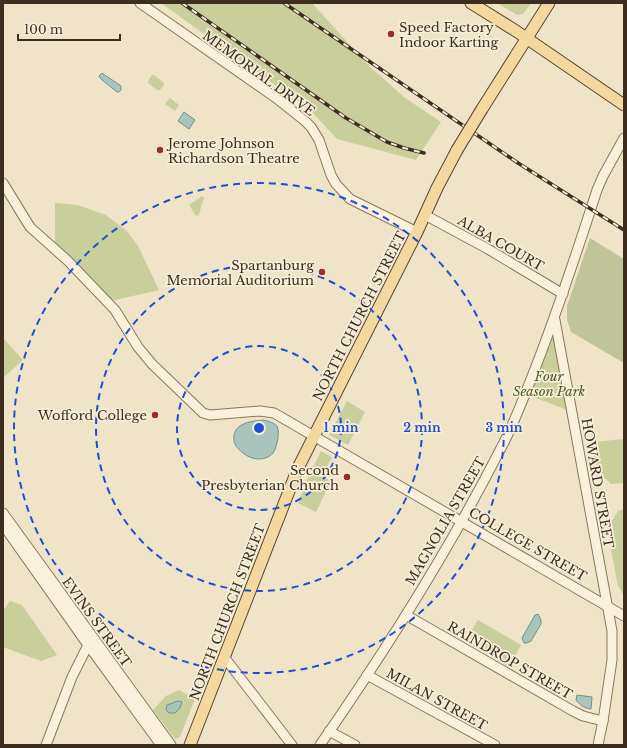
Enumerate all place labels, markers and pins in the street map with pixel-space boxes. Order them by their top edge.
place label: Speed Factory Indoor Karting [399,19,499,51]
marker: Speed Factory Indoor Karting [386,29,396,39]
place label: Jerome Johnson Richardson Theatre [166,135,300,167]
marker: Jerome Johnson Richardson Theatre [155,145,165,155]
place label: Spartanburg Memorial Auditorium [166,257,314,289]
marker: Spartanburg Memorial Auditorium [317,267,327,277]
place label: Wofford College [37,407,147,424]
marker: Wofford College [150,410,160,420]
centre of rings [252,421,266,435]
place label: Second Presbyterian Church [201,462,339,494]
marker: Second Presbyterian Church [342,472,352,482]

